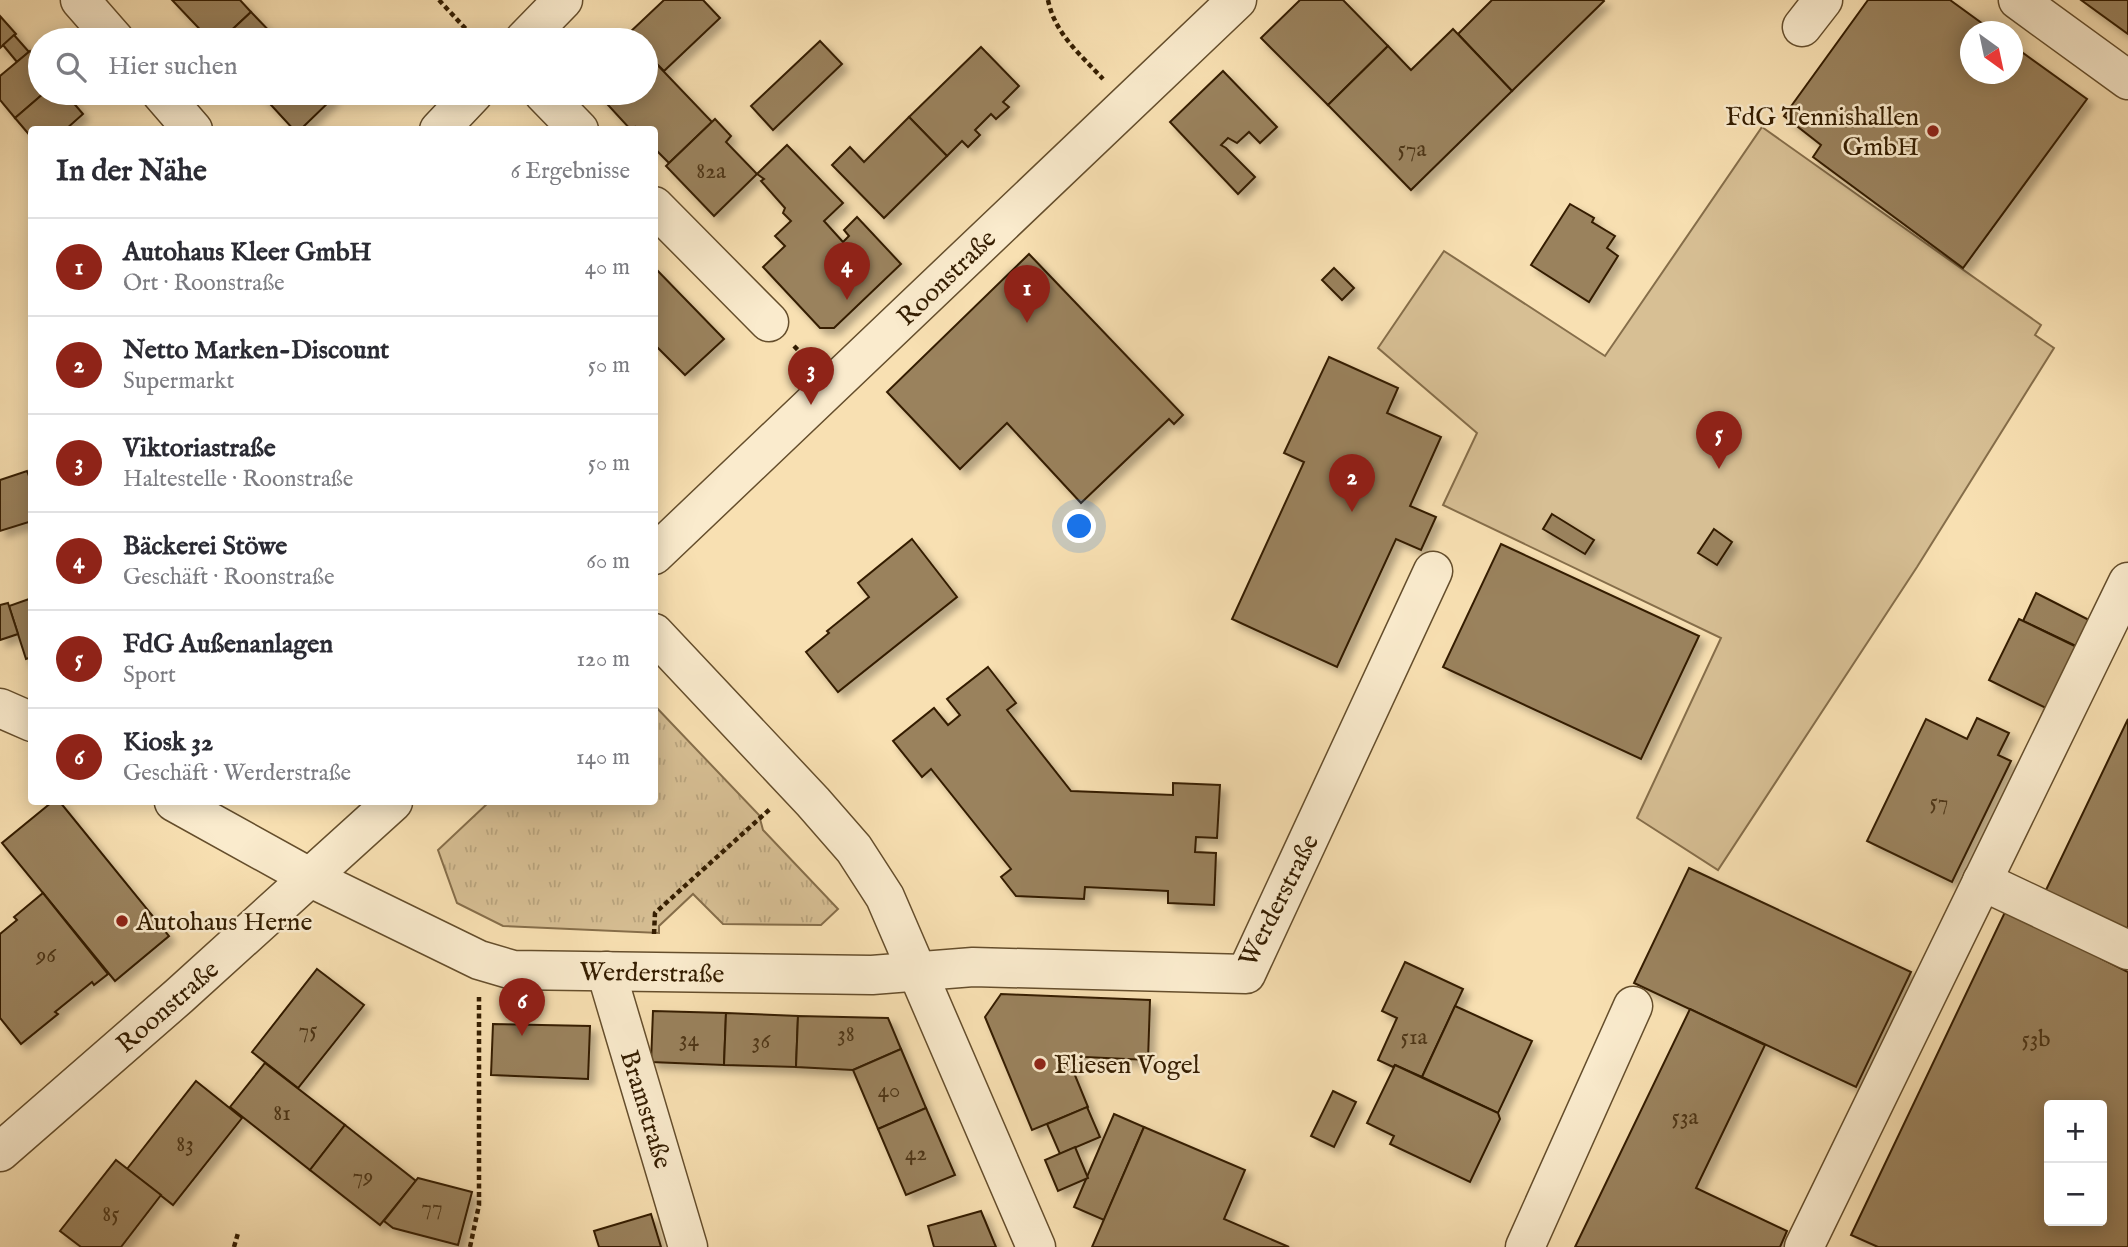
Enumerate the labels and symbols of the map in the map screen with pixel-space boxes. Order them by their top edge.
north arrow [1960,21,2023,84]
place label: FdG Tennishallen GmbH [1725,101,1919,164]
marker: FdG Tennishallen GmbH [1925,123,1941,139]
house number: 57a [1397,135,1427,164]
house number: 82a [696,157,726,186]
street label: Roonstraße [890,223,1004,334]
pin: 4 [824,242,870,300]
pin: 1 [1004,265,1050,323]
pin: 3 [788,347,834,405]
pin: 5 [1696,411,1742,469]
pin: 2 [1329,454,1375,512]
your location [1062,509,1096,543]
house number: 57 [1929,788,1949,817]
street label: Werderstraße [1232,829,1327,973]
place label: Autohaus Herne [135,906,312,939]
marker: Autohaus Herne [114,913,130,929]
house number: 96 [35,941,57,970]
street label: Roonstraße [110,953,226,1061]
street label: Werderstraße [579,956,725,991]
pin: 6 [499,978,545,1036]
house number: 75 [298,1016,318,1045]
house number: 38 [837,1020,855,1049]
house number: 51a [1401,1023,1427,1052]
house number: 34 [679,1025,700,1054]
house number: 53b [2021,1025,2051,1054]
house number: 36 [752,1027,771,1056]
street label: Bramstraße [612,1046,679,1173]
place label: Fliesen Vogel [1054,1049,1201,1082]
marker: Fliesen Vogel [1032,1056,1048,1072]
house number: 40 [878,1076,900,1105]
house number: 81 [273,1099,291,1128]
house number: 53a [1672,1103,1698,1132]
house number: 83 [176,1130,194,1159]
house number: 42 [905,1139,927,1168]
house number: 79 [353,1162,373,1191]
house number: 77 [421,1193,443,1222]
house number: 85 [102,1200,120,1229]

